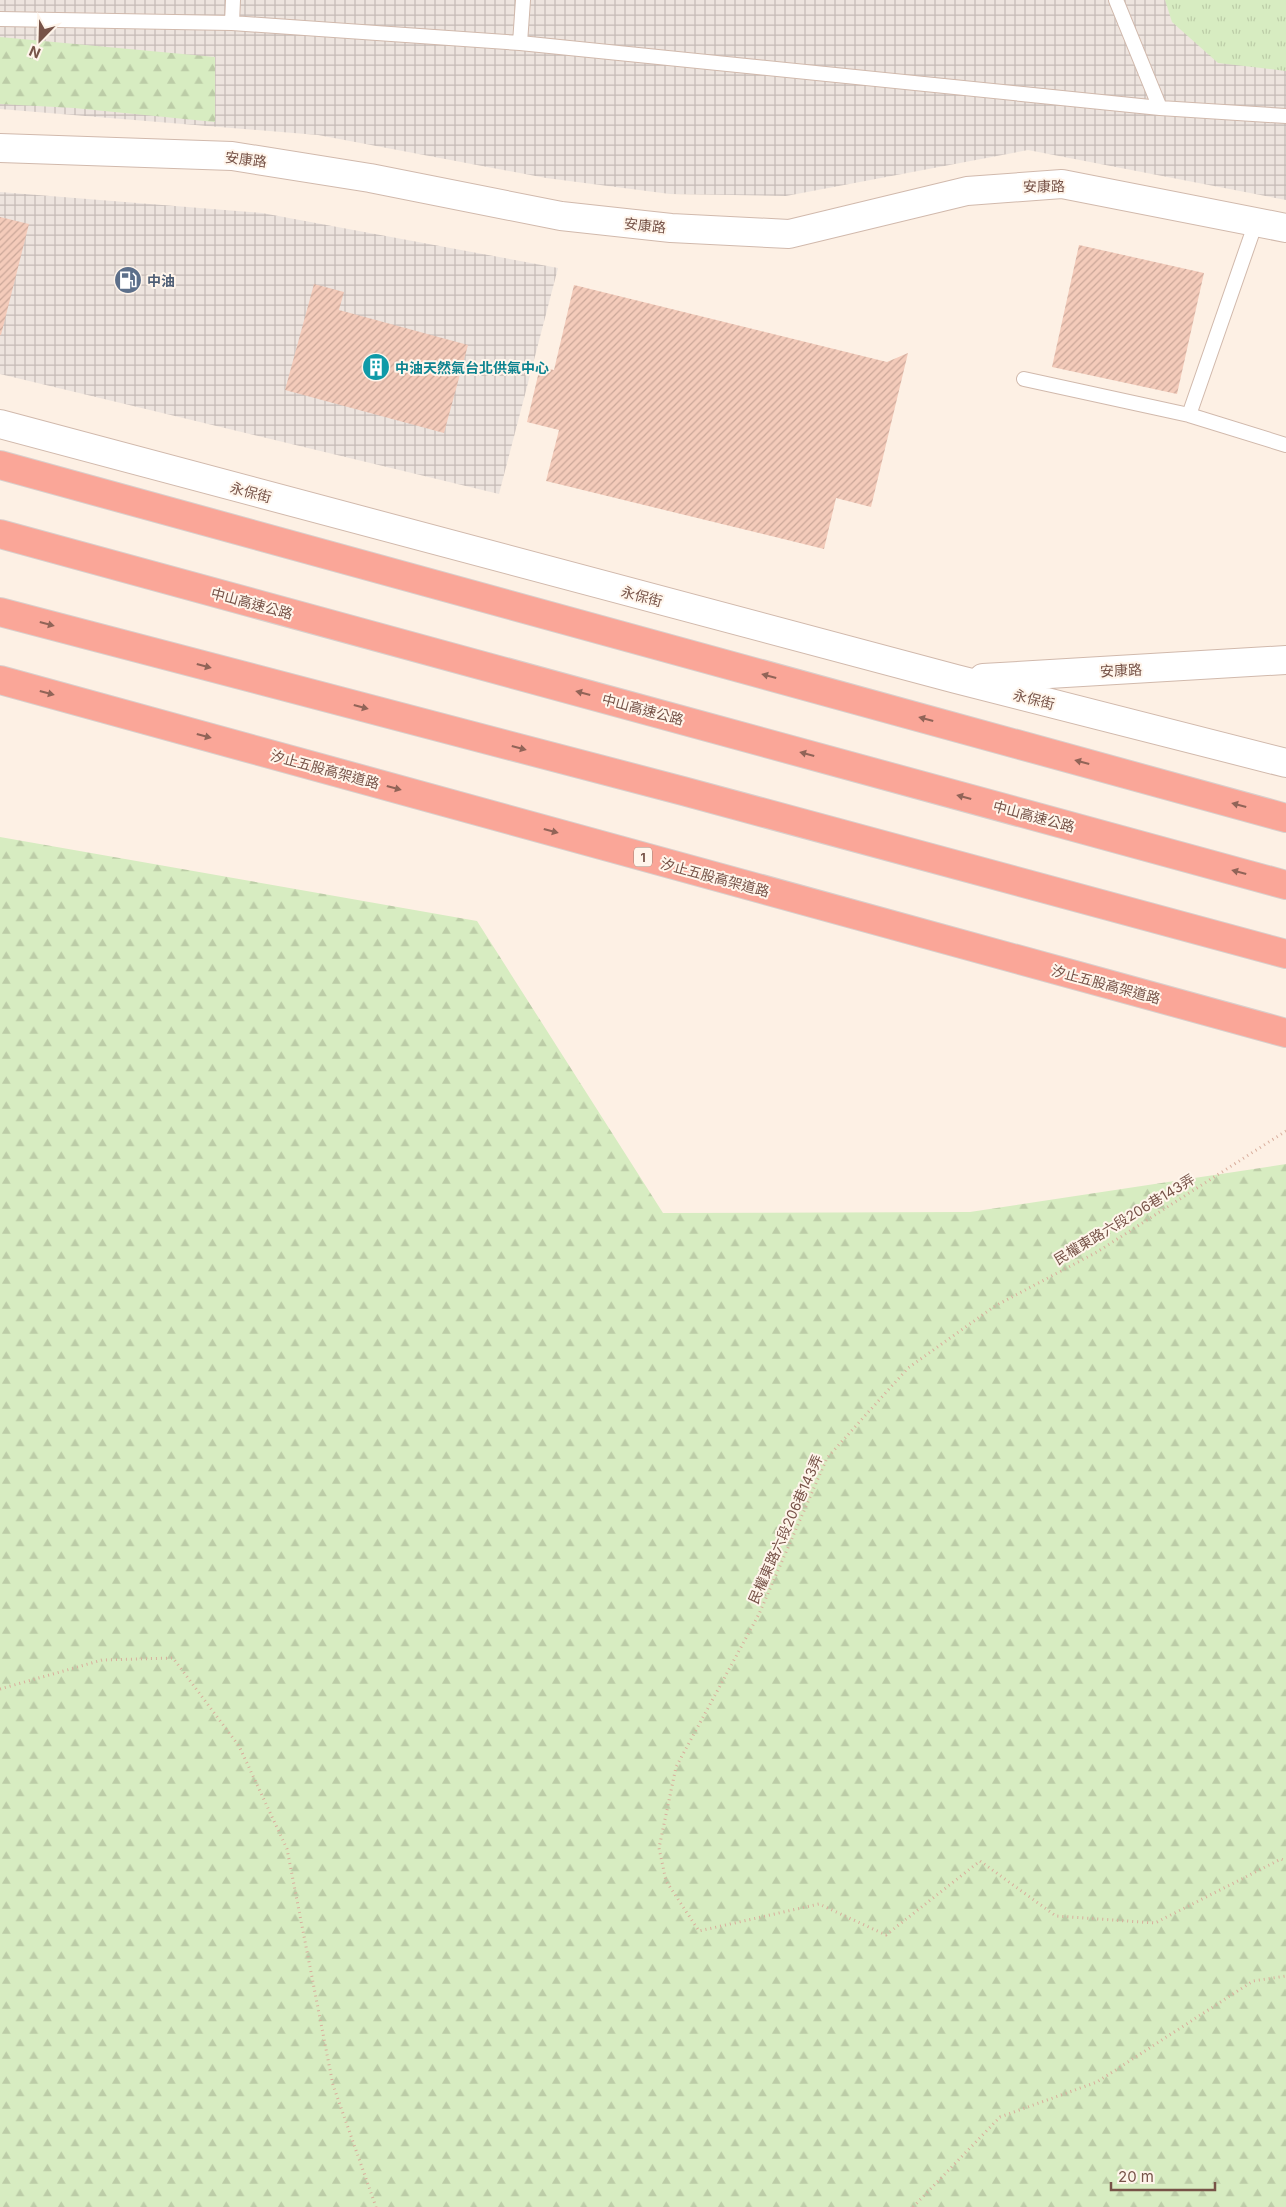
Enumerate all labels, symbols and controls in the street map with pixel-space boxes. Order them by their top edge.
north arrow [15,15,65,65]
text: N [26,43,43,62]
street label: 安康路 [224,148,268,170]
street label: 安康路 [1023,177,1065,195]
street label: 安康路 [623,214,667,236]
fuel station icon: 中油 [113,265,143,295]
place label: 中油 [147,272,175,289]
building icon: 中油天然氣台北供氣中心 [361,352,391,382]
place label: 中油天然氣台北供氣中心 [395,359,549,376]
street label: 永保街 [229,478,273,506]
street label: 永保街 [620,582,664,610]
street label: 中山高速公路 [209,584,295,622]
one-way arrow [40,620,55,628]
street label: 安康路 [1100,660,1142,680]
one-way arrow [197,662,212,670]
one-way arrow [761,672,776,680]
street label: 永保街 [1012,686,1056,712]
one-way arrow [40,689,55,697]
one-way arrow [576,689,591,697]
street label: 中山高速公路 [600,690,686,728]
one-way arrow [354,703,369,711]
one-way arrow [918,715,933,723]
one-way arrow [196,732,211,740]
one-way arrow [511,744,526,752]
street label: 汐止五股高架道路 [269,746,381,792]
one-way arrow [800,750,815,758]
one-way arrow [1075,758,1090,766]
one-way arrow [387,785,402,793]
one-way arrow [957,793,972,801]
street label: 中山高速公路 [991,797,1077,835]
one-way arrow [1231,801,1247,809]
one-way arrow [543,828,558,836]
road number: 1 [634,848,652,866]
street label: 汐止五股高架道路 [659,854,771,900]
one-way arrow [1231,868,1246,876]
street label: 汐止五股高架道路 [1050,961,1162,1007]
street label: 民權東路六段206巷143弄 [1050,1170,1198,1268]
street label: 民權東路六段206巷143弄 [744,1452,826,1606]
scale bar [1111,2160,1215,2192]
text: 20 m [1118,2167,1154,2186]

